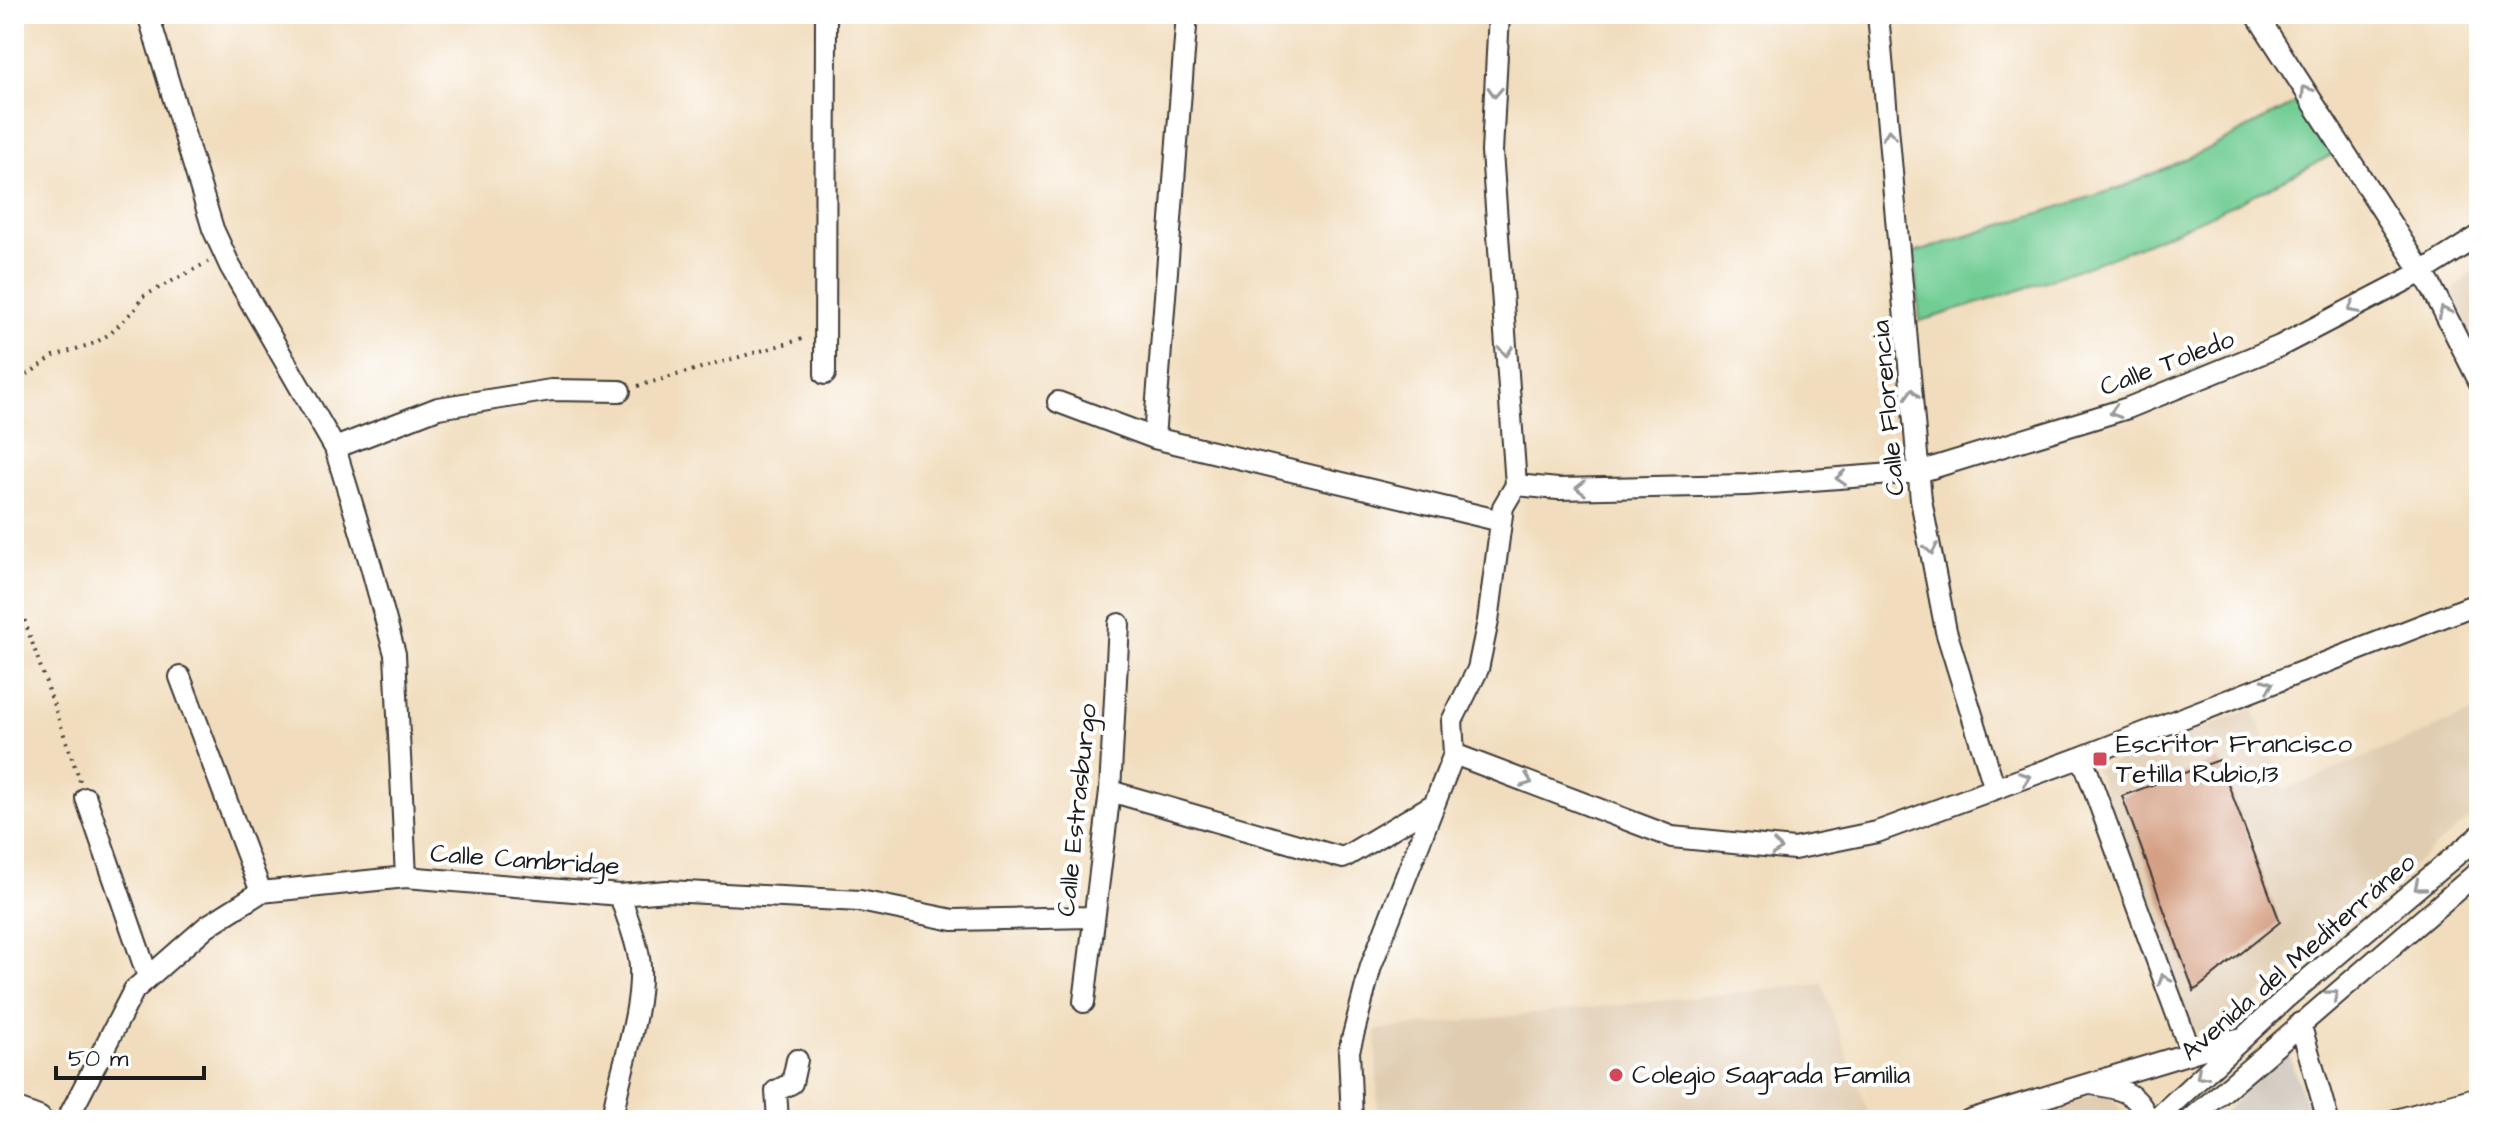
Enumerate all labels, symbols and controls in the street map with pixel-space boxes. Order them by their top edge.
one-way arrow [1486,86,1503,99]
one-way arrow [2301,86,2316,100]
one-way arrow [1880,128,1897,141]
one-way arrow [2346,299,2361,314]
one-way arrow [2438,305,2454,320]
street label: Calle Florencia [1862,319,1914,497]
street label: Calle Toledo [2095,321,2240,405]
one-way arrow [1497,345,1514,358]
one-way arrow [1904,387,1921,400]
one-way arrow [2109,403,2123,419]
one-way arrow [1834,469,1847,486]
one-way arrow [1574,479,1587,497]
one-way arrow [1922,542,1939,555]
one-way arrow [2260,678,2274,695]
street label: Calle Estrasburgo [1048,701,1108,919]
place label: Escritor Francisco Tetilla Rubio,13 [2116,726,2353,792]
marker: Escritor Francisco Tetilla Rubio,13 [2091,750,2109,768]
one-way arrow [1519,771,1533,788]
one-way arrow [2017,771,2031,788]
street label: Calle Cambridge [429,835,621,887]
one-way arrow [1770,839,1783,856]
street label: Avenida del Mediterráneo [2173,844,2424,1069]
one-way arrow [2414,876,2428,891]
one-way arrow [2158,973,2174,987]
one-way arrow [2324,990,2338,1005]
scale bar [56,1030,204,1080]
text: 50 m [68,1042,129,1076]
place label: Colegio Sagrada Familia [1632,1057,1910,1095]
one-way arrow [2196,1065,2211,1079]
marker: Colegio Sagrada Familia [1607,1066,1625,1084]

